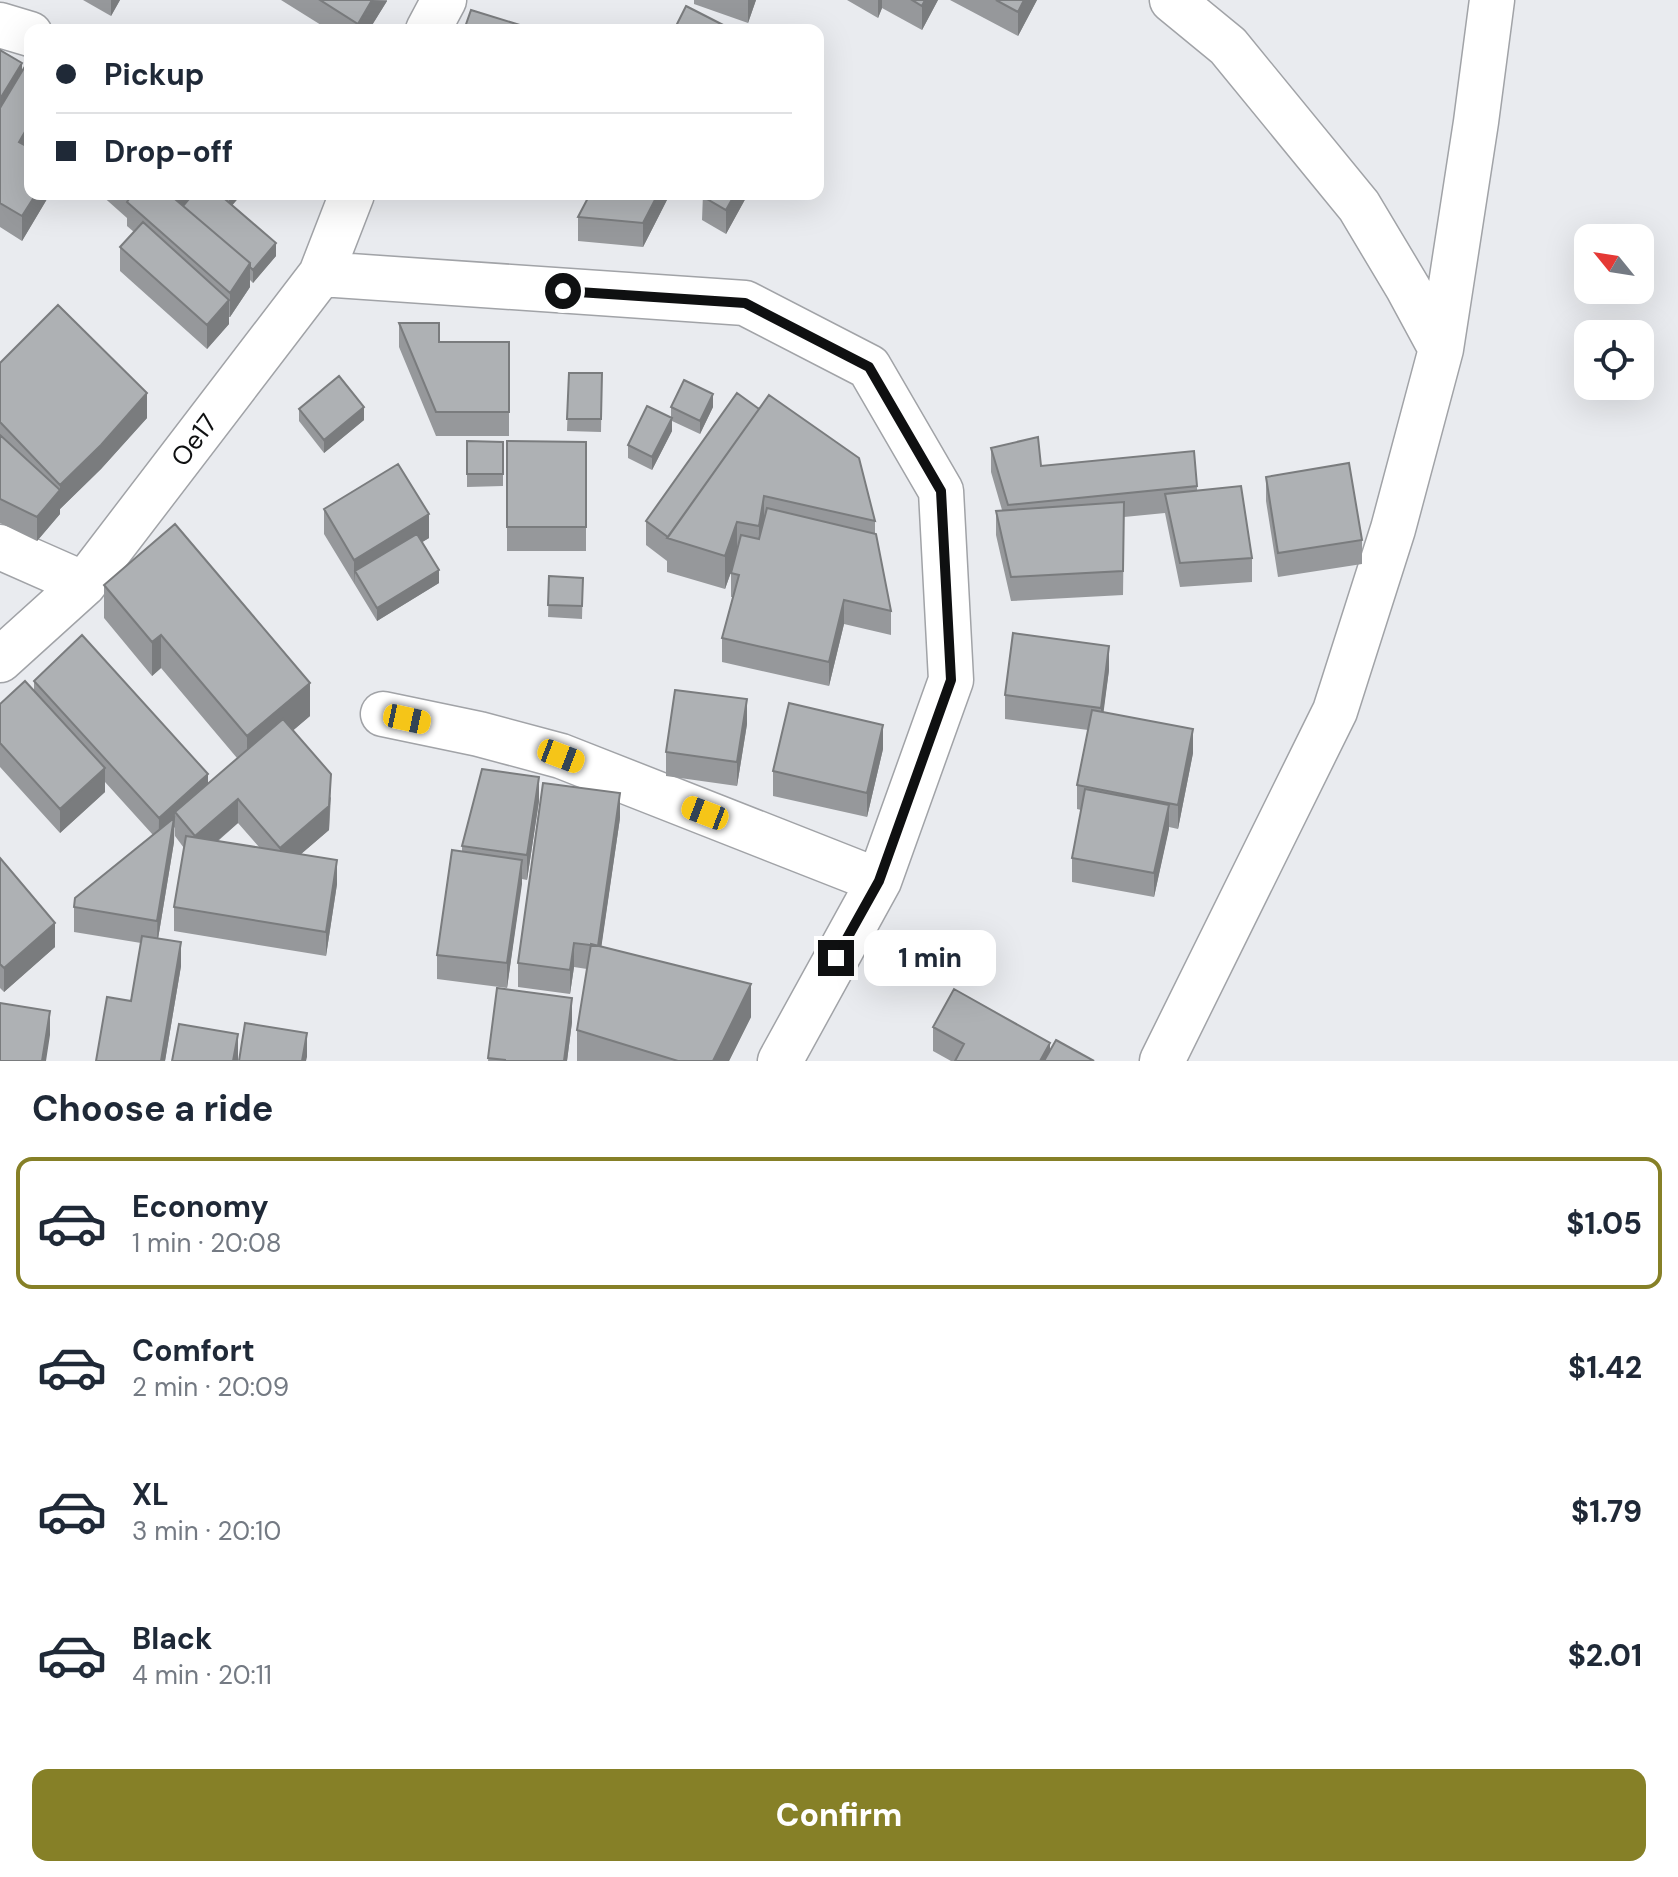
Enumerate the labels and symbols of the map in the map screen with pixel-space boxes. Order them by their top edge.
north arrow [1574,224,1654,304]
route start [545,273,581,309]
street label: Oe17 [163,407,225,473]
car [381,702,433,736]
car [534,736,588,776]
car [678,793,732,833]
callout: 1 min [864,930,996,986]
route end [818,940,854,976]

